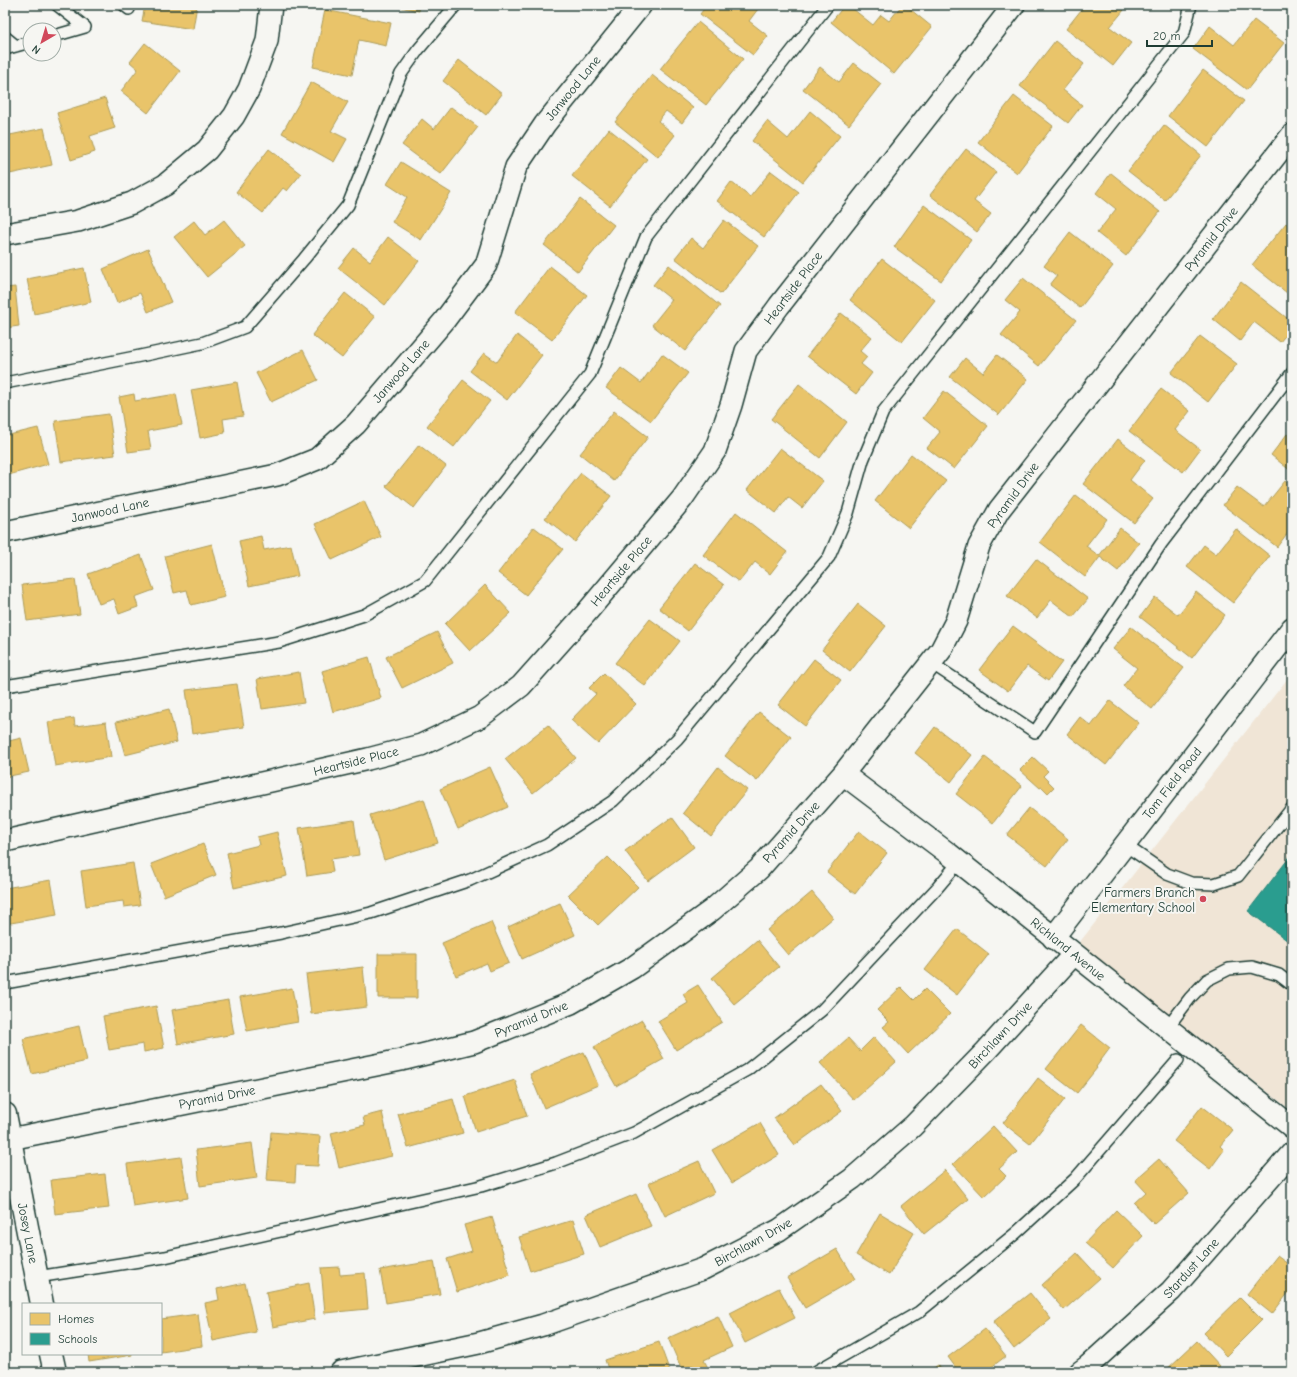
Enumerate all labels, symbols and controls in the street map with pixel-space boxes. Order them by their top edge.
north arrow [22,22,62,62]
scale bar [1147,22,1212,48]
text: 20 m [1153,29,1181,43]
text: N [29,42,43,57]
street label: Janwood Lane [542,52,604,123]
street label: Pyramid Drive [1181,203,1241,274]
street label: Heartside Place [761,248,826,327]
street label: Janwood Lane [369,336,433,406]
street label: Pyramid Drive [984,459,1042,531]
street label: Janwood Lane [70,494,151,526]
street label: Heartside Place [587,532,655,609]
street label: Heartside Place [312,743,401,779]
street label: Tom Field Road [1139,744,1205,822]
street label: Pyramid Drive [759,798,823,866]
place label: Farmers Branch Elementary School [1091,885,1195,915]
marker: Farmers Branch Elementary School [1198,894,1208,904]
street label: Richland Avenue [1028,914,1109,984]
street label: Pyramid Drive [492,997,570,1040]
street label: Birchlawn Drive [965,998,1035,1072]
street label: Pyramid Drive [177,1082,257,1112]
street label: Josey Lane [15,1201,41,1265]
street label: Birchlawn Drive [712,1214,795,1269]
street label: Stardust Lane [1160,1234,1222,1301]
legend [22,1303,162,1355]
text: Homes [58,1312,94,1326]
text: Schools [58,1332,97,1346]

